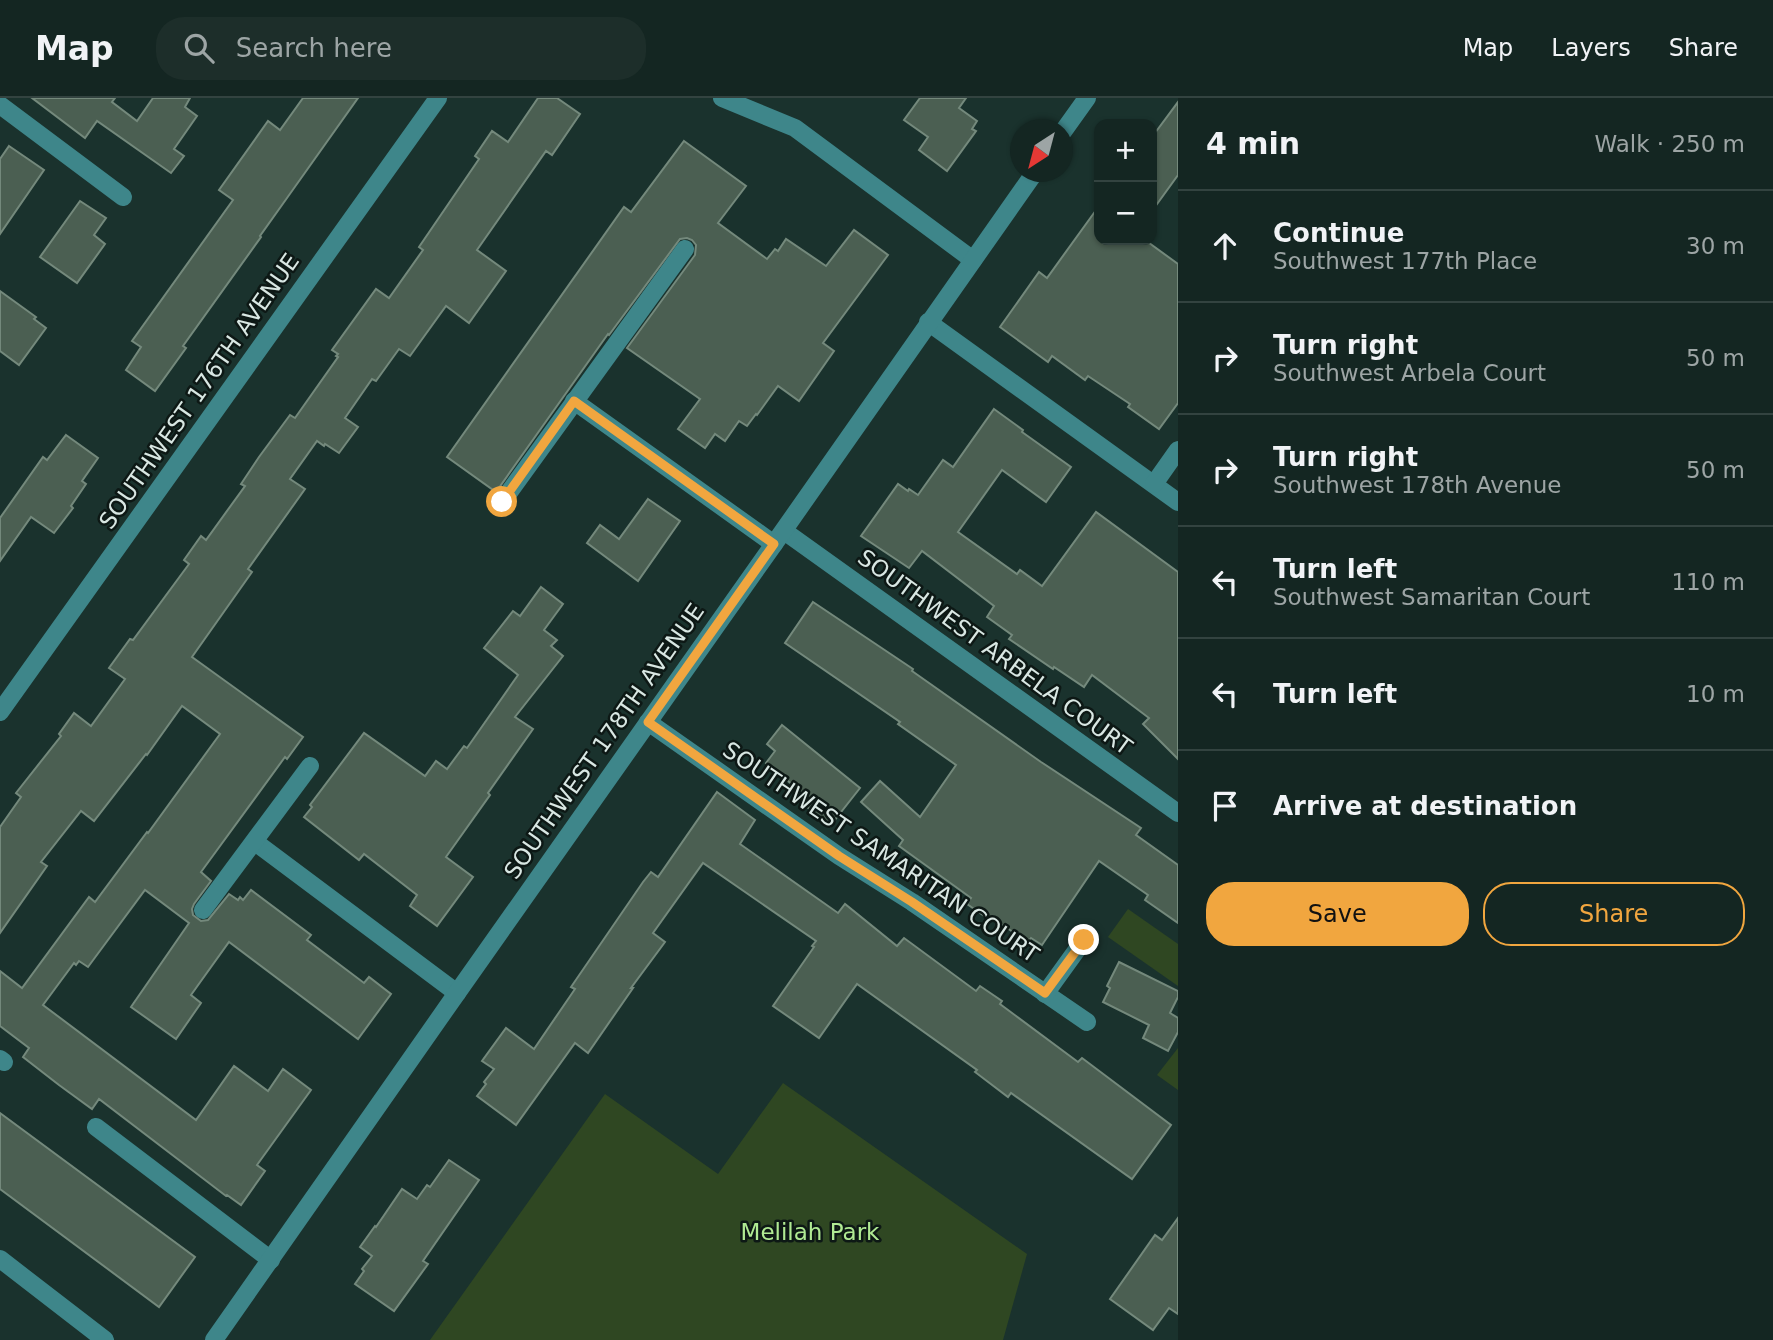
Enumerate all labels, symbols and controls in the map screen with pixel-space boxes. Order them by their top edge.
search box [156,17,646,80]
text: Map [35,29,114,68]
icon: search [180,29,218,67]
text: Search here [236,33,392,63]
text: Map [1463,34,1513,62]
text: Layers [1551,34,1631,62]
text: Share [1669,34,1738,62]
north arrow [1010,119,1073,182]
map controls [1094,119,1157,245]
button: + [1094,119,1157,182]
text: 4 min [1206,126,1300,161]
text: Walk · 250 m [1594,131,1745,157]
button: − [1094,182,1157,245]
text: Continue [1273,218,1404,248]
icon: ahead [1206,227,1244,265]
text: 30 m [1686,233,1745,259]
street label: SOUTHWEST 176TH AVENUE [94,248,304,534]
text: Southwest 177th Place [1273,248,1537,274]
text: Turn right [1273,330,1418,360]
icon: right [1206,339,1244,377]
text: 50 m [1686,345,1745,371]
text: Southwest Arbela Court [1273,360,1546,386]
text: Turn right [1273,442,1418,472]
icon: right [1206,451,1244,489]
text: 50 m [1686,457,1745,483]
text: Southwest 178th Avenue [1273,472,1561,498]
route start [486,486,517,517]
street label: SOUTHWEST ARBELA COURT [853,544,1138,761]
text: Turn left [1273,554,1397,584]
icon: left [1206,563,1244,601]
text: 110 m [1671,569,1745,595]
text: Southwest Samaritan Court [1273,584,1590,610]
street label: SOUTHWEST 178TH AVENUE [499,598,709,884]
icon: left [1206,675,1244,713]
text: Turn left [1273,679,1397,709]
text: 10 m [1686,681,1745,707]
street label: SOUTHWEST SAMARITAN COURT [718,736,1045,968]
icon: arrive [1206,787,1244,825]
text: Arrive at destination [1273,791,1577,821]
button: Save [1206,882,1469,946]
button: Share [1483,882,1745,946]
route end [1068,924,1099,955]
park label: Melilah Park [741,1219,880,1245]

